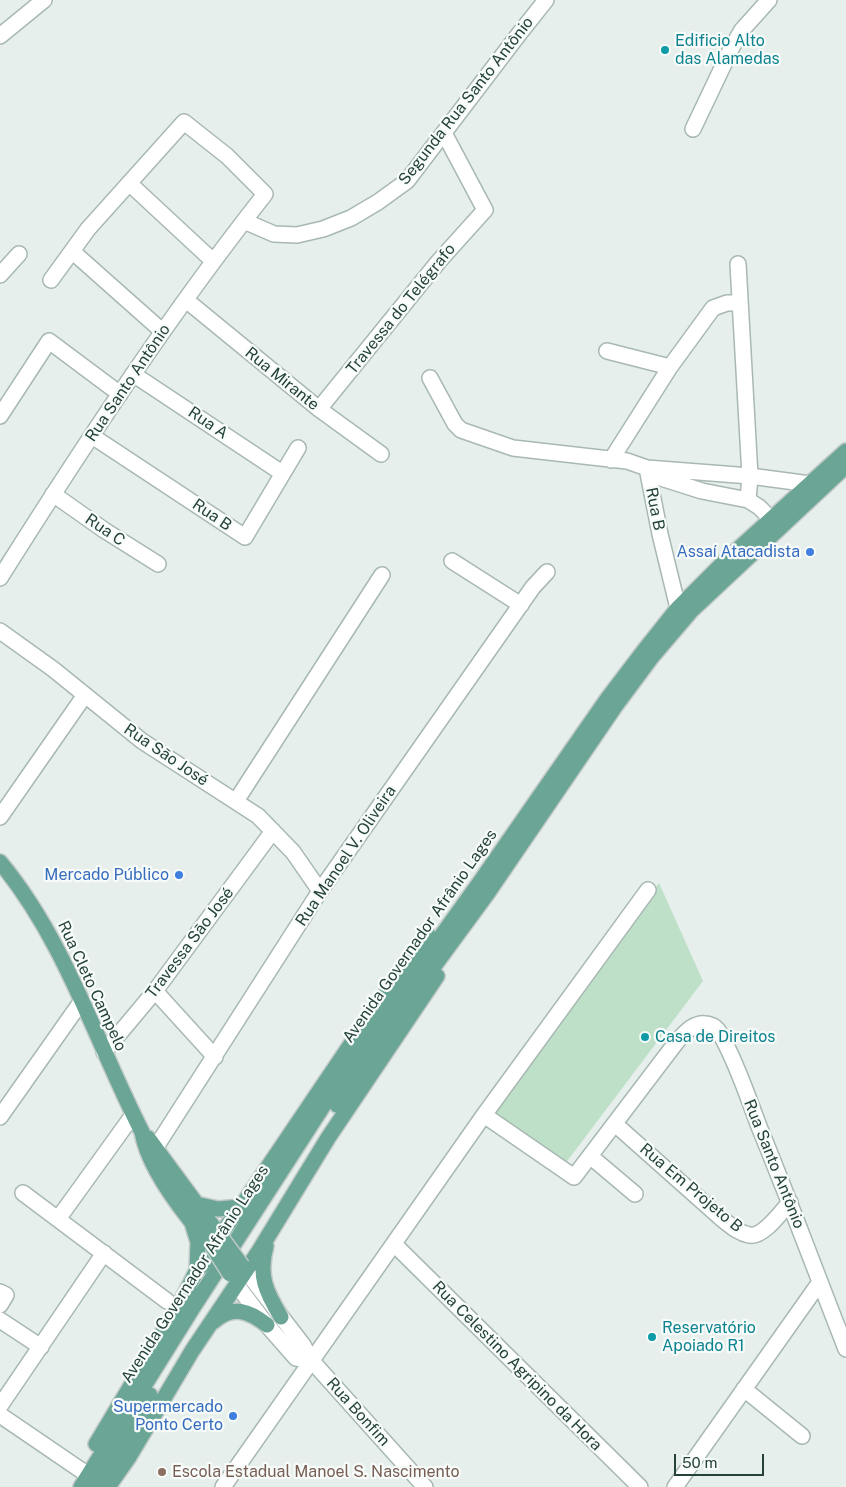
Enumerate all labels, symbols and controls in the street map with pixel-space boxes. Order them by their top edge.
street label: Segunda Rua Santo Antônio [394,13,538,189]
place label: Edificio Alto das Alamedas [675,31,780,69]
marker: Edificio Alto das Alamedas [659,44,671,56]
street label: Travessa do Telégrafo [342,240,460,378]
street label: Rua Santo Antônio [82,321,174,445]
street label: Rua Mirante [241,343,323,415]
street label: Rua A [184,403,232,443]
street label: Rua B [641,486,669,532]
street label: Rua B [189,495,235,535]
street label: Rua C [82,510,128,550]
place label: Assaí Atacadista [677,542,800,562]
marker: Assaí Atacadista [804,546,816,558]
street label: Rua São José [120,720,212,790]
street label: Rua Manoel V. Oliveira [292,782,400,930]
street label: Avenida Governador Afrânio Lages [339,826,501,1046]
place label: Mercado Público [44,865,169,885]
marker: Mercado Público [173,869,185,881]
street label: Travessa São José [142,884,238,1002]
street label: Rua Cleto Campelo [53,918,131,1054]
place label: Casa de Direitos [655,1027,775,1047]
marker: Casa de Direitos [639,1031,651,1043]
street label: Rua Santo Antônio [739,1097,809,1231]
street label: Rua Em Projeto B [636,1139,746,1237]
street label: Avenida Governador Afrânio Lages [117,1161,273,1387]
street label: Rua Celestino Agripino da Hora [428,1277,606,1455]
place label: Reservatório Apoiado R1 [662,1318,756,1356]
marker: Reservatório Apoiado R1 [646,1331,658,1343]
street label: Rua Bonfim [322,1374,394,1450]
place label: Supermercado Ponto Certo [113,1397,223,1435]
marker: Supermercado Ponto Certo [227,1410,239,1422]
scale bar [676,1444,766,1476]
text: 50 m [682,1454,717,1471]
place label: Escola Estadual Manoel S. Nascimento [172,1462,459,1482]
marker: Escola Estadual Manoel S. Nascimento [156,1466,168,1478]

